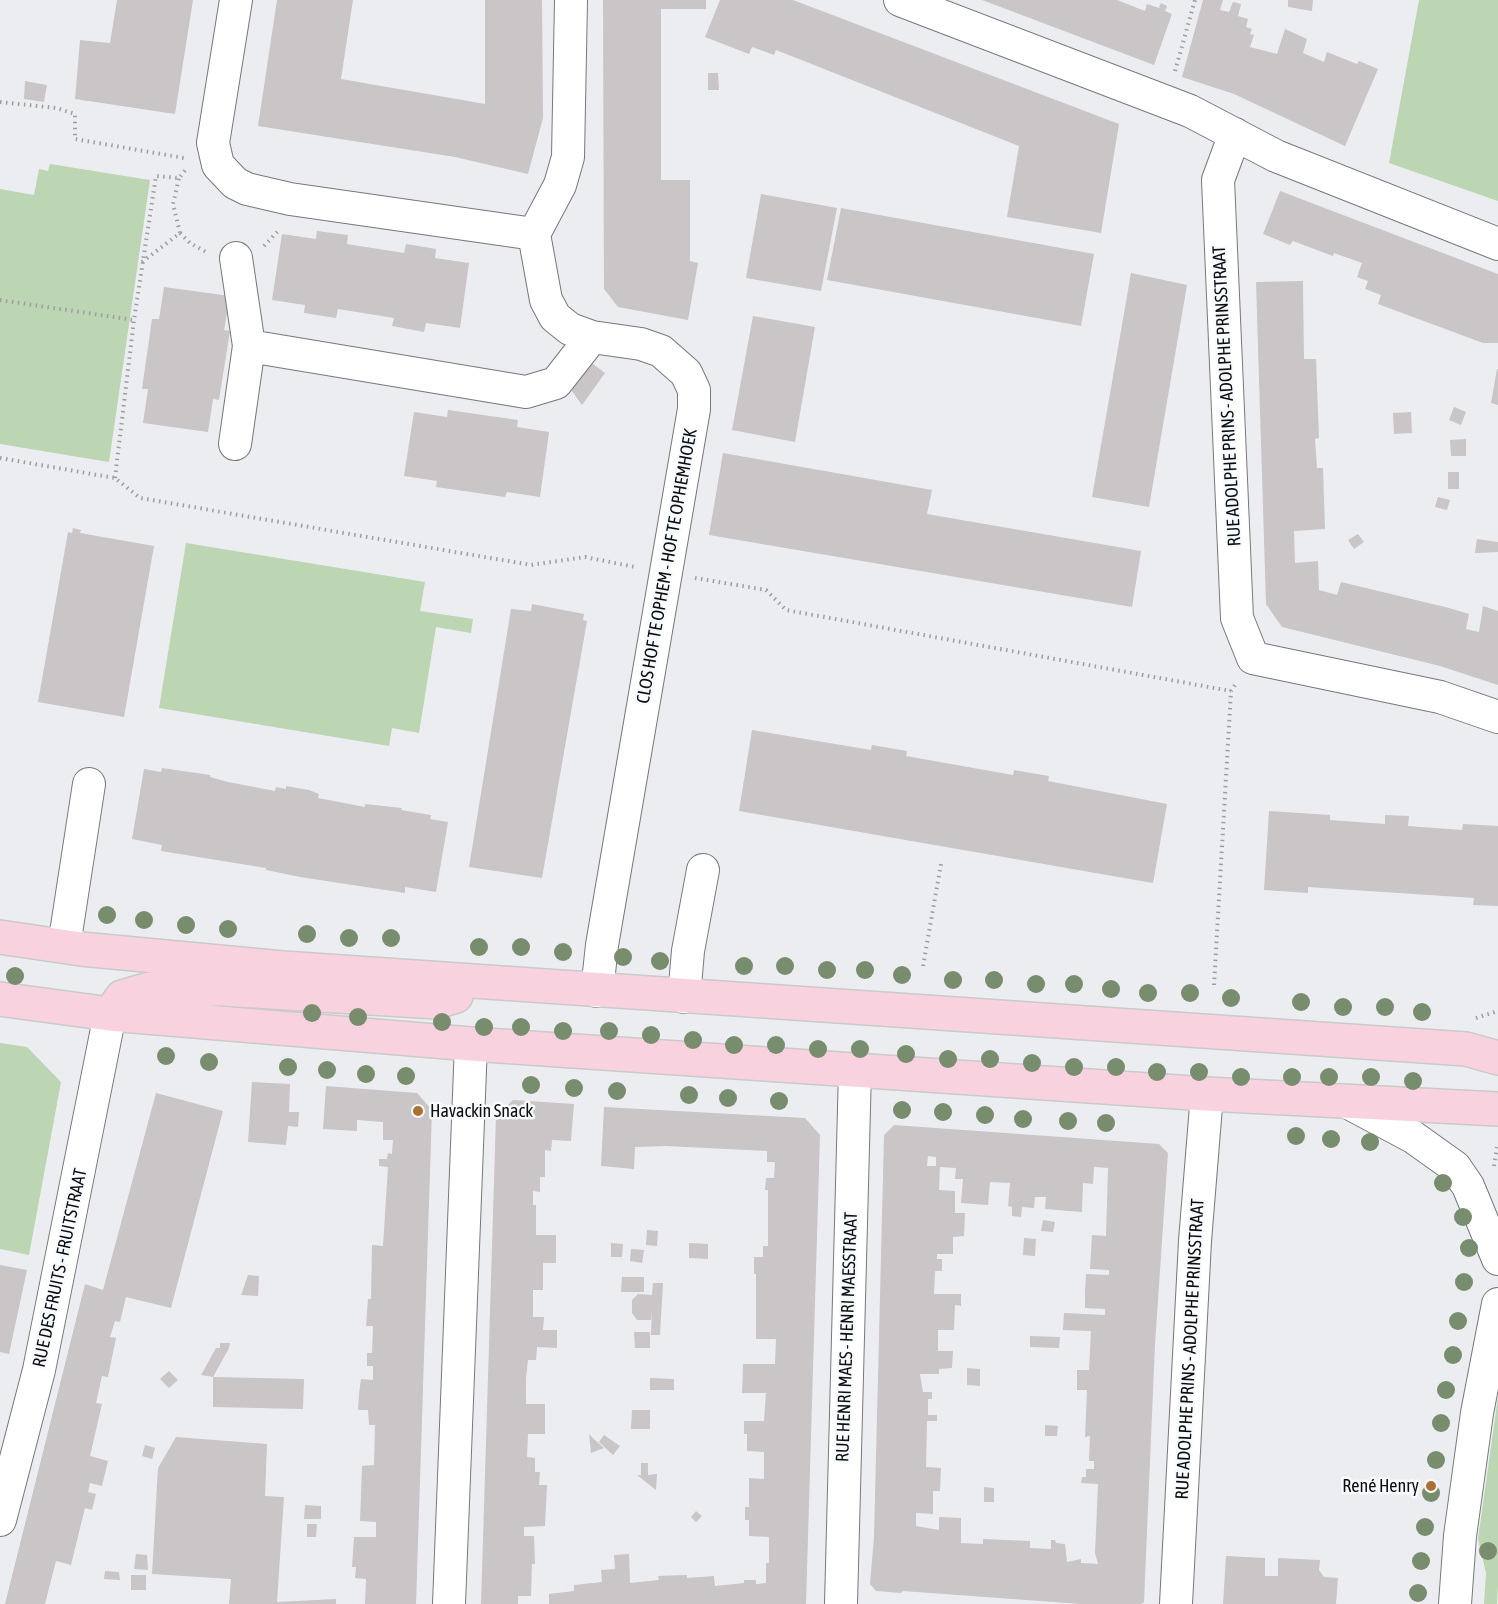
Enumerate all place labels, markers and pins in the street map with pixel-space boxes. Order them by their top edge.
place label: Havackin Snack [430,1100,533,1122]
marker: Havackin Snack [411,1104,425,1118]
place label: René Henry [1342,1475,1419,1497]
marker: René Henry [1424,1479,1438,1493]

